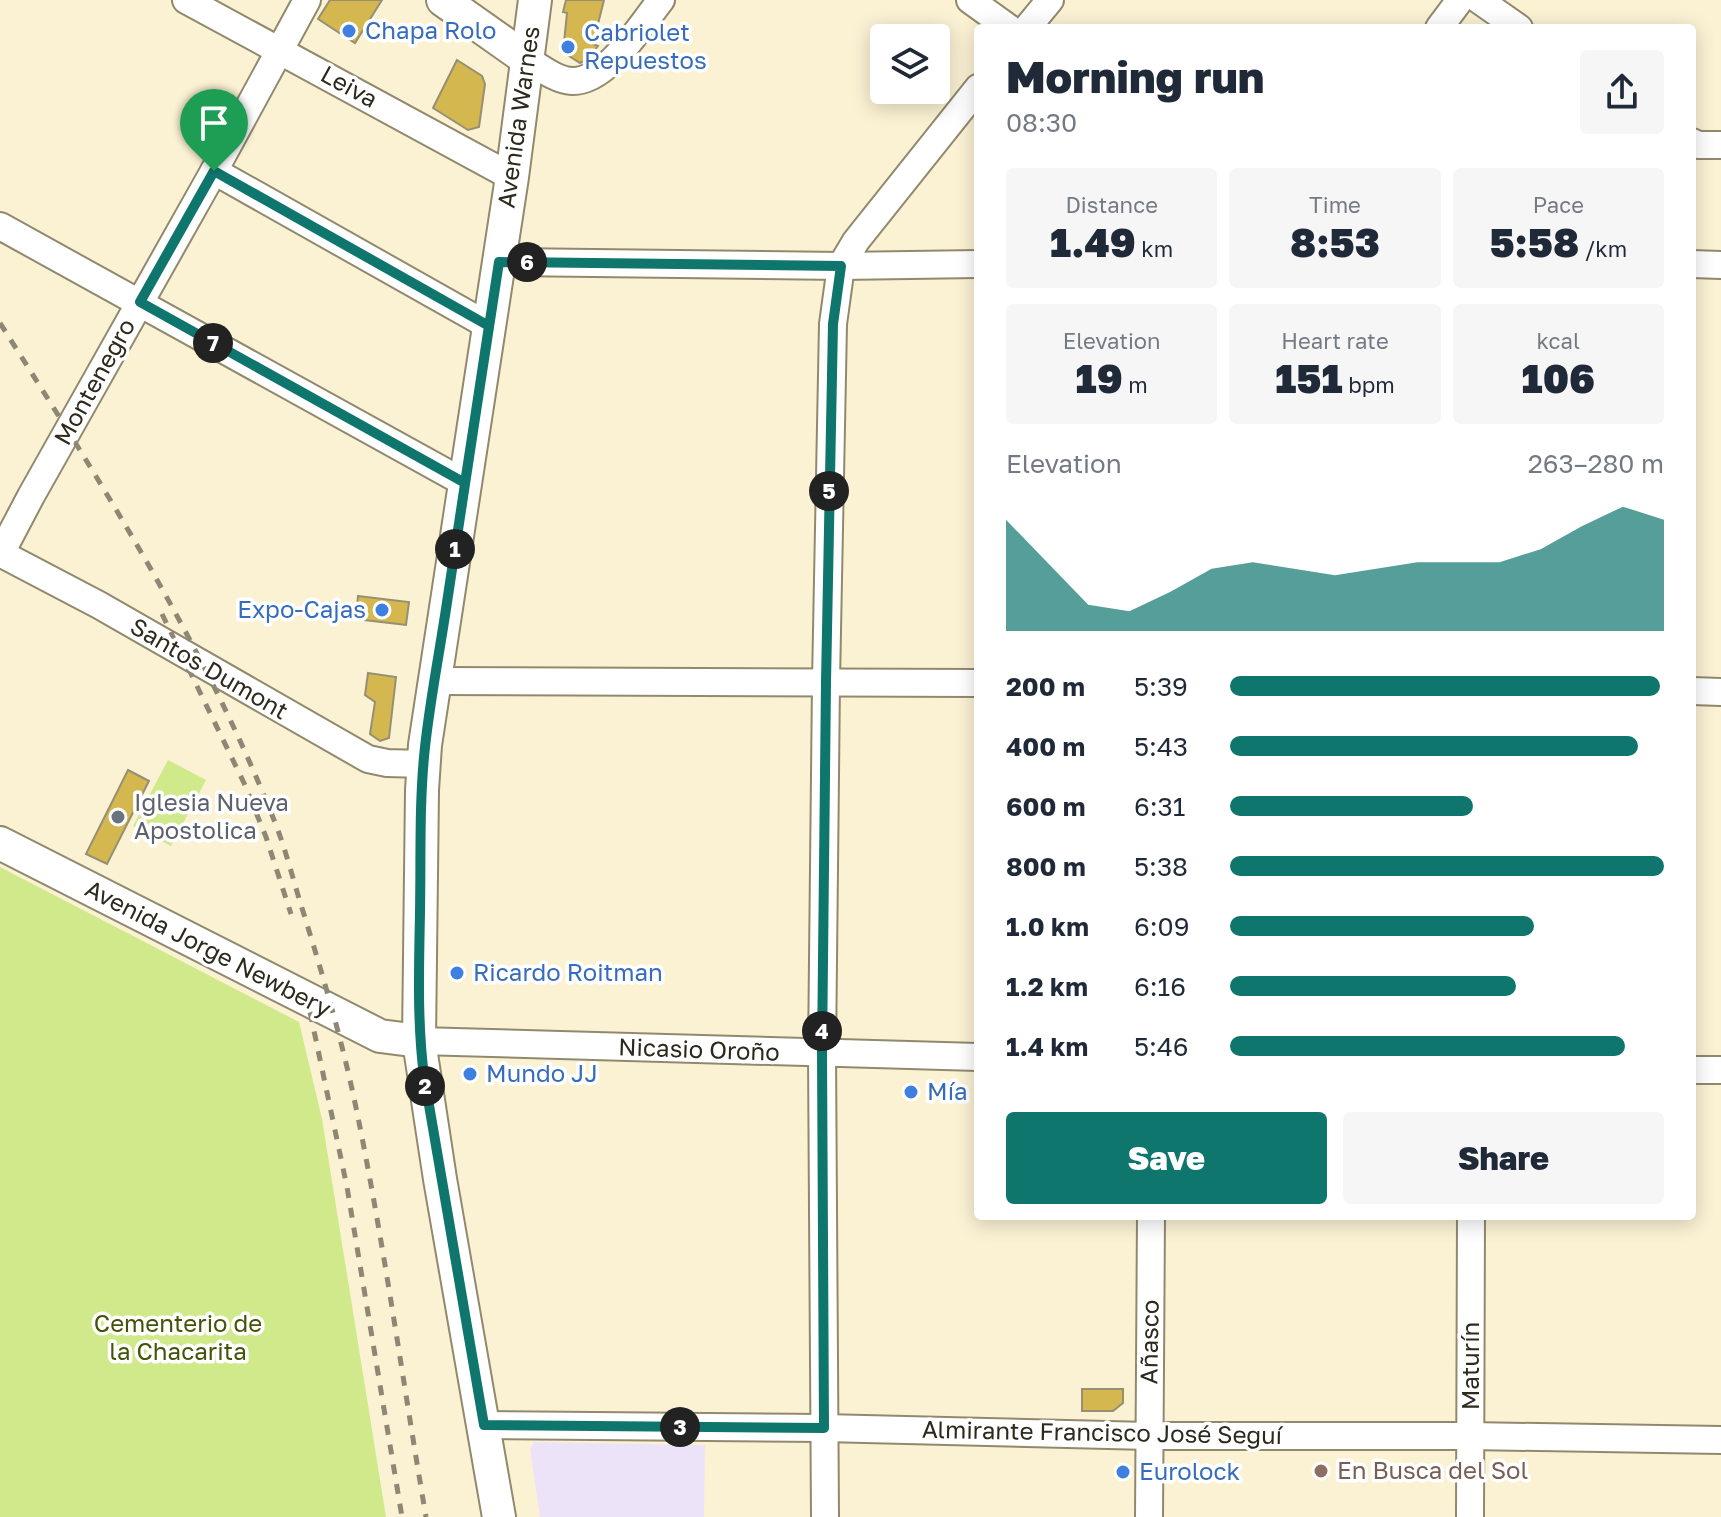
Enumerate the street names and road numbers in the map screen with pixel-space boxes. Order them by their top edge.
street label: Avenida Warnes [490,24,545,210]
street label: Leiva [316,58,383,113]
street label: Montenegro [47,313,140,450]
street label: Santos Dumont [126,611,294,725]
street label: Avenida Jorge Newbery [81,873,336,1022]
street label: Nicasio Oroño [618,1031,780,1066]
street label: Añasco [1133,1299,1164,1385]
street label: Maturín [1455,1322,1484,1410]
street label: Almirante Francisco José Seguí [922,1414,1284,1449]

